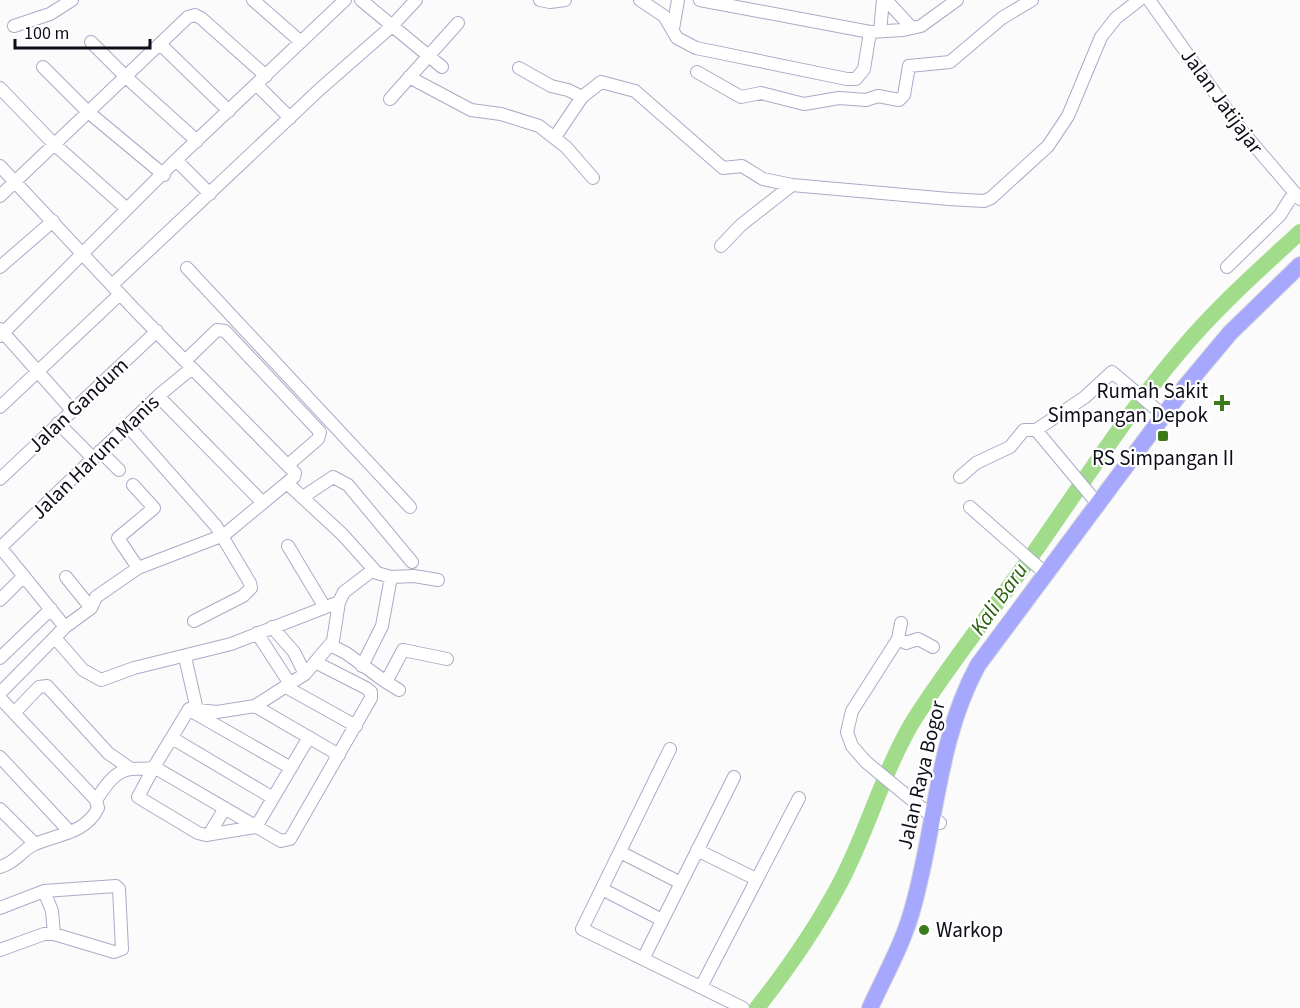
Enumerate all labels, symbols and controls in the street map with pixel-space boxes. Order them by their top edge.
scale bar [15,12,150,50]
text: 100 m [24,21,69,46]
street label: Jalan Jatijajar [1174,42,1271,160]
street label: Jalan Gandum [21,350,135,460]
place label: Rumah Sakit Simpangan Depok [1047,376,1209,430]
street label: Jalan Harum Manis [24,388,166,526]
marker: Rumah Sakit Simpangan Depok [1213,394,1231,412]
marker: RS Simpangan II [1156,429,1170,443]
place label: RS Simpangan II [1092,443,1234,473]
water label: Kali Baru [962,556,1036,642]
street label: Jalan Raya Bogor [889,697,953,852]
place label: Warkop [936,915,1003,945]
marker: Warkop [917,923,931,937]

